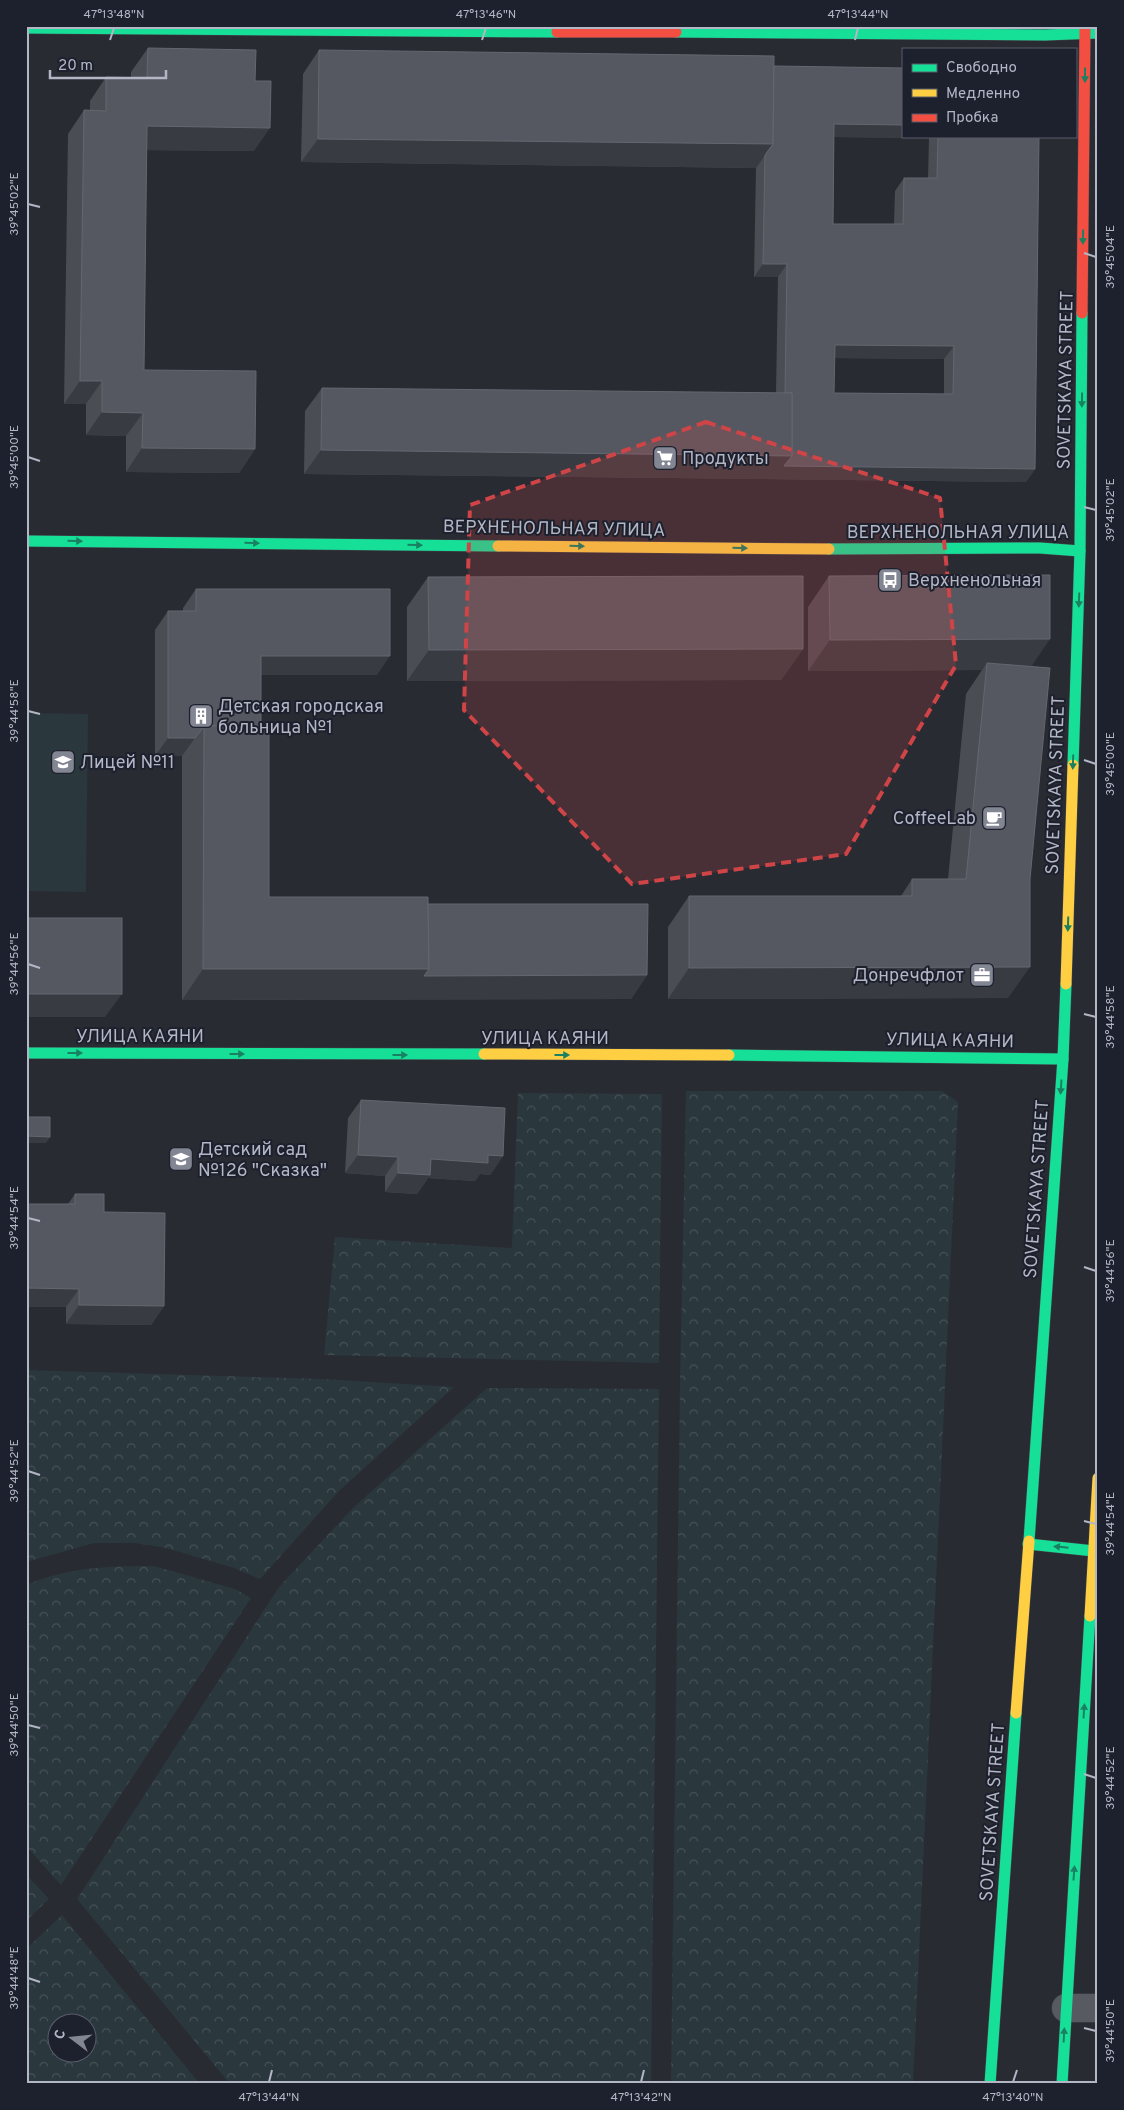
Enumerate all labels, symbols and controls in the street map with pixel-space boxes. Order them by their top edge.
text: 47°13'48"N [84,7,144,23]
text: 47°13'46"N [456,7,516,23]
text: 47°13'44"N [827,7,889,23]
scale bar [50,48,166,80]
legend [902,48,1076,138]
text: 20 m [58,57,93,76]
text: Свободно [946,59,1017,78]
one-way arrow [1081,67,1089,83]
text: Медленно [946,85,1020,104]
text: Пробка [946,109,998,128]
text: 39°45'02"E [7,172,23,236]
text: 39°45'04"E [1103,225,1119,289]
one-way arrow [1079,230,1087,246]
street label: SOVETSKAYA STREET [1053,290,1080,470]
one-way arrow [1078,392,1086,408]
text: 39°45'00"E [7,425,23,489]
supermarket icon: Продукты [652,445,678,471]
place label: Продукты [682,448,769,471]
text: 39°45'02"E [1103,478,1119,542]
street label: ВЕРХНЕНОЛЬНАЯ УЛИЦА [443,516,665,543]
street label: ВЕРХНЕНОЛЬНАЯ УЛИЦА [847,522,1069,545]
one-way arrow [67,538,83,546]
one-way arrow [245,539,261,547]
one-way arrow [407,541,423,549]
one-way arrow [570,542,586,550]
one-way arrow [732,544,748,552]
bus stop icon: Верхненольная [877,567,903,593]
place label: Верхненольная [908,570,1041,593]
one-way arrow [1075,592,1083,608]
text: 39°44'58"E [7,679,23,743]
street label: SOVETSKAYA STREET [1042,695,1071,875]
place label: Детская городская больница №1 [218,696,384,740]
building icon: Детская городская больница №1 [188,703,214,729]
text: 39°45'00"E [1103,732,1119,796]
school or university icon: Лицей №11 [50,749,76,775]
place label: Лицей №11 [80,752,175,775]
one-way arrow [1069,754,1077,770]
cafe icon: CoffeeLab [981,805,1007,831]
place label: CoffeeLab [893,808,976,831]
one-way arrow [1063,917,1071,933]
text: 39°44'56"E [7,932,23,996]
office icon: Донречфлот [969,962,995,988]
place label: Донречфлот [853,965,964,988]
text: 39°44'58"E [1103,985,1119,1049]
street label: УЛИЦА КАЯНИ [76,1026,204,1049]
street label: УЛИЦА КАЯНИ [481,1028,609,1051]
street label: УЛИЦА КАЯНИ [886,1029,1014,1054]
one-way arrow [67,1049,83,1057]
one-way arrow [230,1050,246,1058]
one-way arrow [392,1051,408,1059]
one-way arrow [555,1051,571,1059]
one-way arrow [1056,1079,1064,1095]
street label: SOVETSKAYA STREET [1020,1099,1055,1279]
place label: Детский сад №126 "Сказка" [198,1139,327,1183]
school or university icon: Детский сад №126 "Сказка" [168,1146,194,1172]
text: 39°44'54"E [7,1186,23,1250]
text: 39°44'56"E [1103,1239,1119,1303]
text: 39°44'52"E [7,1439,23,1503]
text: 39°44'54"E [1103,1492,1119,1556]
one-way arrow [1053,1543,1069,1551]
text: 39°44'50"E [7,1693,23,1757]
one-way arrow [1081,1702,1089,1718]
street label: SOVETSKAYA STREET [976,1722,1011,1902]
text: 39°44'52"E [1103,1746,1119,1810]
one-way arrow [1071,1865,1079,1881]
text: 39°44'48"E [7,1946,23,2010]
text: 39°44'50"E [1103,1999,1119,2063]
north arrow [48,2012,98,2062]
one-way arrow [1061,2027,1069,2043]
text: С [52,2028,70,2041]
text: 47°13'44"N [238,2090,300,2106]
text: 47°13'42"N [611,2090,671,2106]
text: 47°13'40"N [982,2090,1044,2106]

